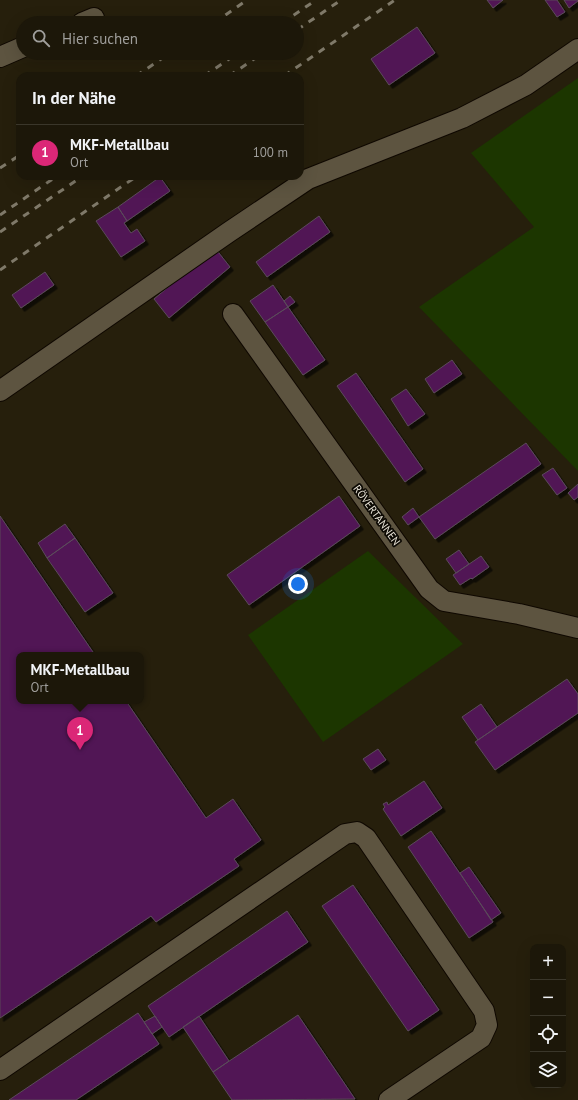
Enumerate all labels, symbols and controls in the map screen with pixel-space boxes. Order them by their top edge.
search box [16,16,304,60]
icon: search [30,27,52,49]
text: Hier suchen [62,29,138,48]
text: In der Nähe [32,87,116,109]
text: MKF-Metallbau [70,135,169,154]
text: 1 [41,144,49,161]
text: 100 m [253,144,288,161]
text: Ort [70,154,88,171]
street label: RÖVERTANNEN [350,482,404,548]
your location [288,574,308,594]
popup [16,652,144,704]
text: MKF-Metallbau [31,660,130,679]
text: Ort [31,679,49,696]
pin: 1 [67,717,93,750]
map controls [530,944,566,1088]
button: + [530,944,566,980]
button: − [530,980,566,1016]
button: locate [530,1016,566,1052]
button: layers [530,1052,566,1088]

